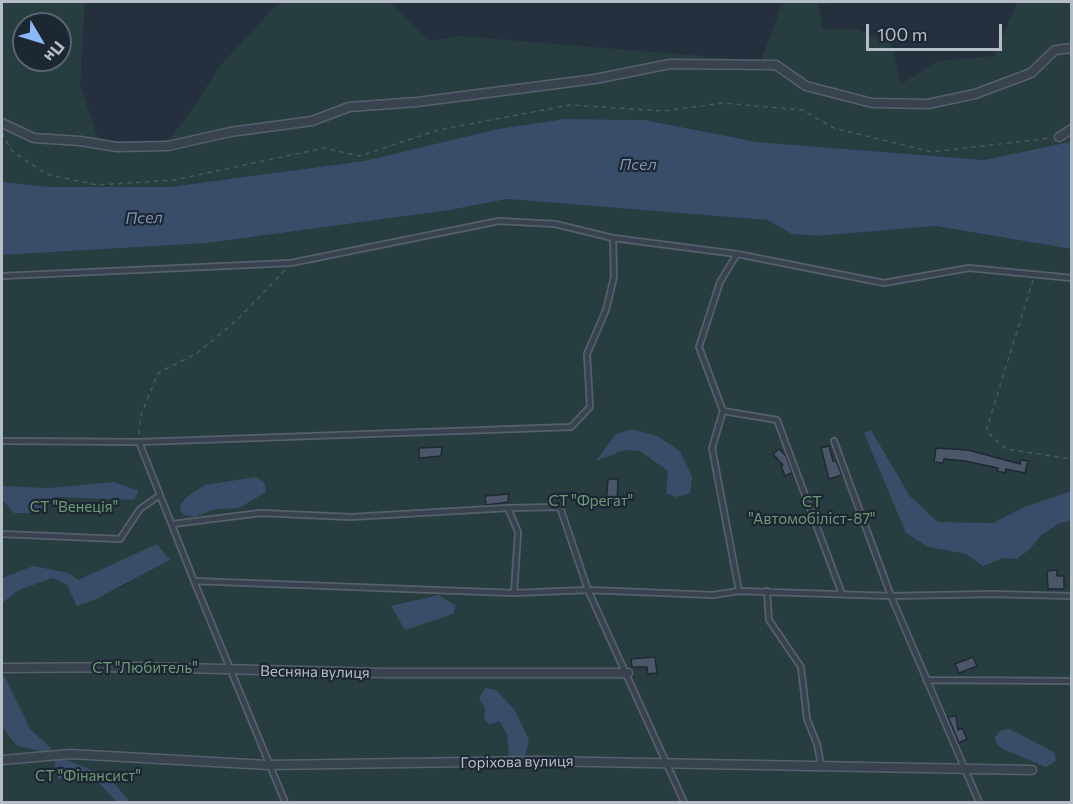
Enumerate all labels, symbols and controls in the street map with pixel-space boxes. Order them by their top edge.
north arrow [12,12,72,72]
scale bar [869,12,1006,50]
text: 100 m [877,23,927,45]
text: Пн [41,38,69,66]
water label: Псел [619,155,657,175]
water label: Псел [125,208,163,228]
park label: СТ "Фрегат" [549,492,633,510]
park label: СТ "Автомобiлiст-87" [748,493,876,528]
park label: СТ "Венеція" [30,498,118,516]
park label: СТ "Любитель" [92,659,198,677]
street label: Весняна вулиця [260,662,370,682]
street label: Горіхова вулиця [460,752,574,772]
park label: СТ "Фiнансист" [35,767,141,785]

